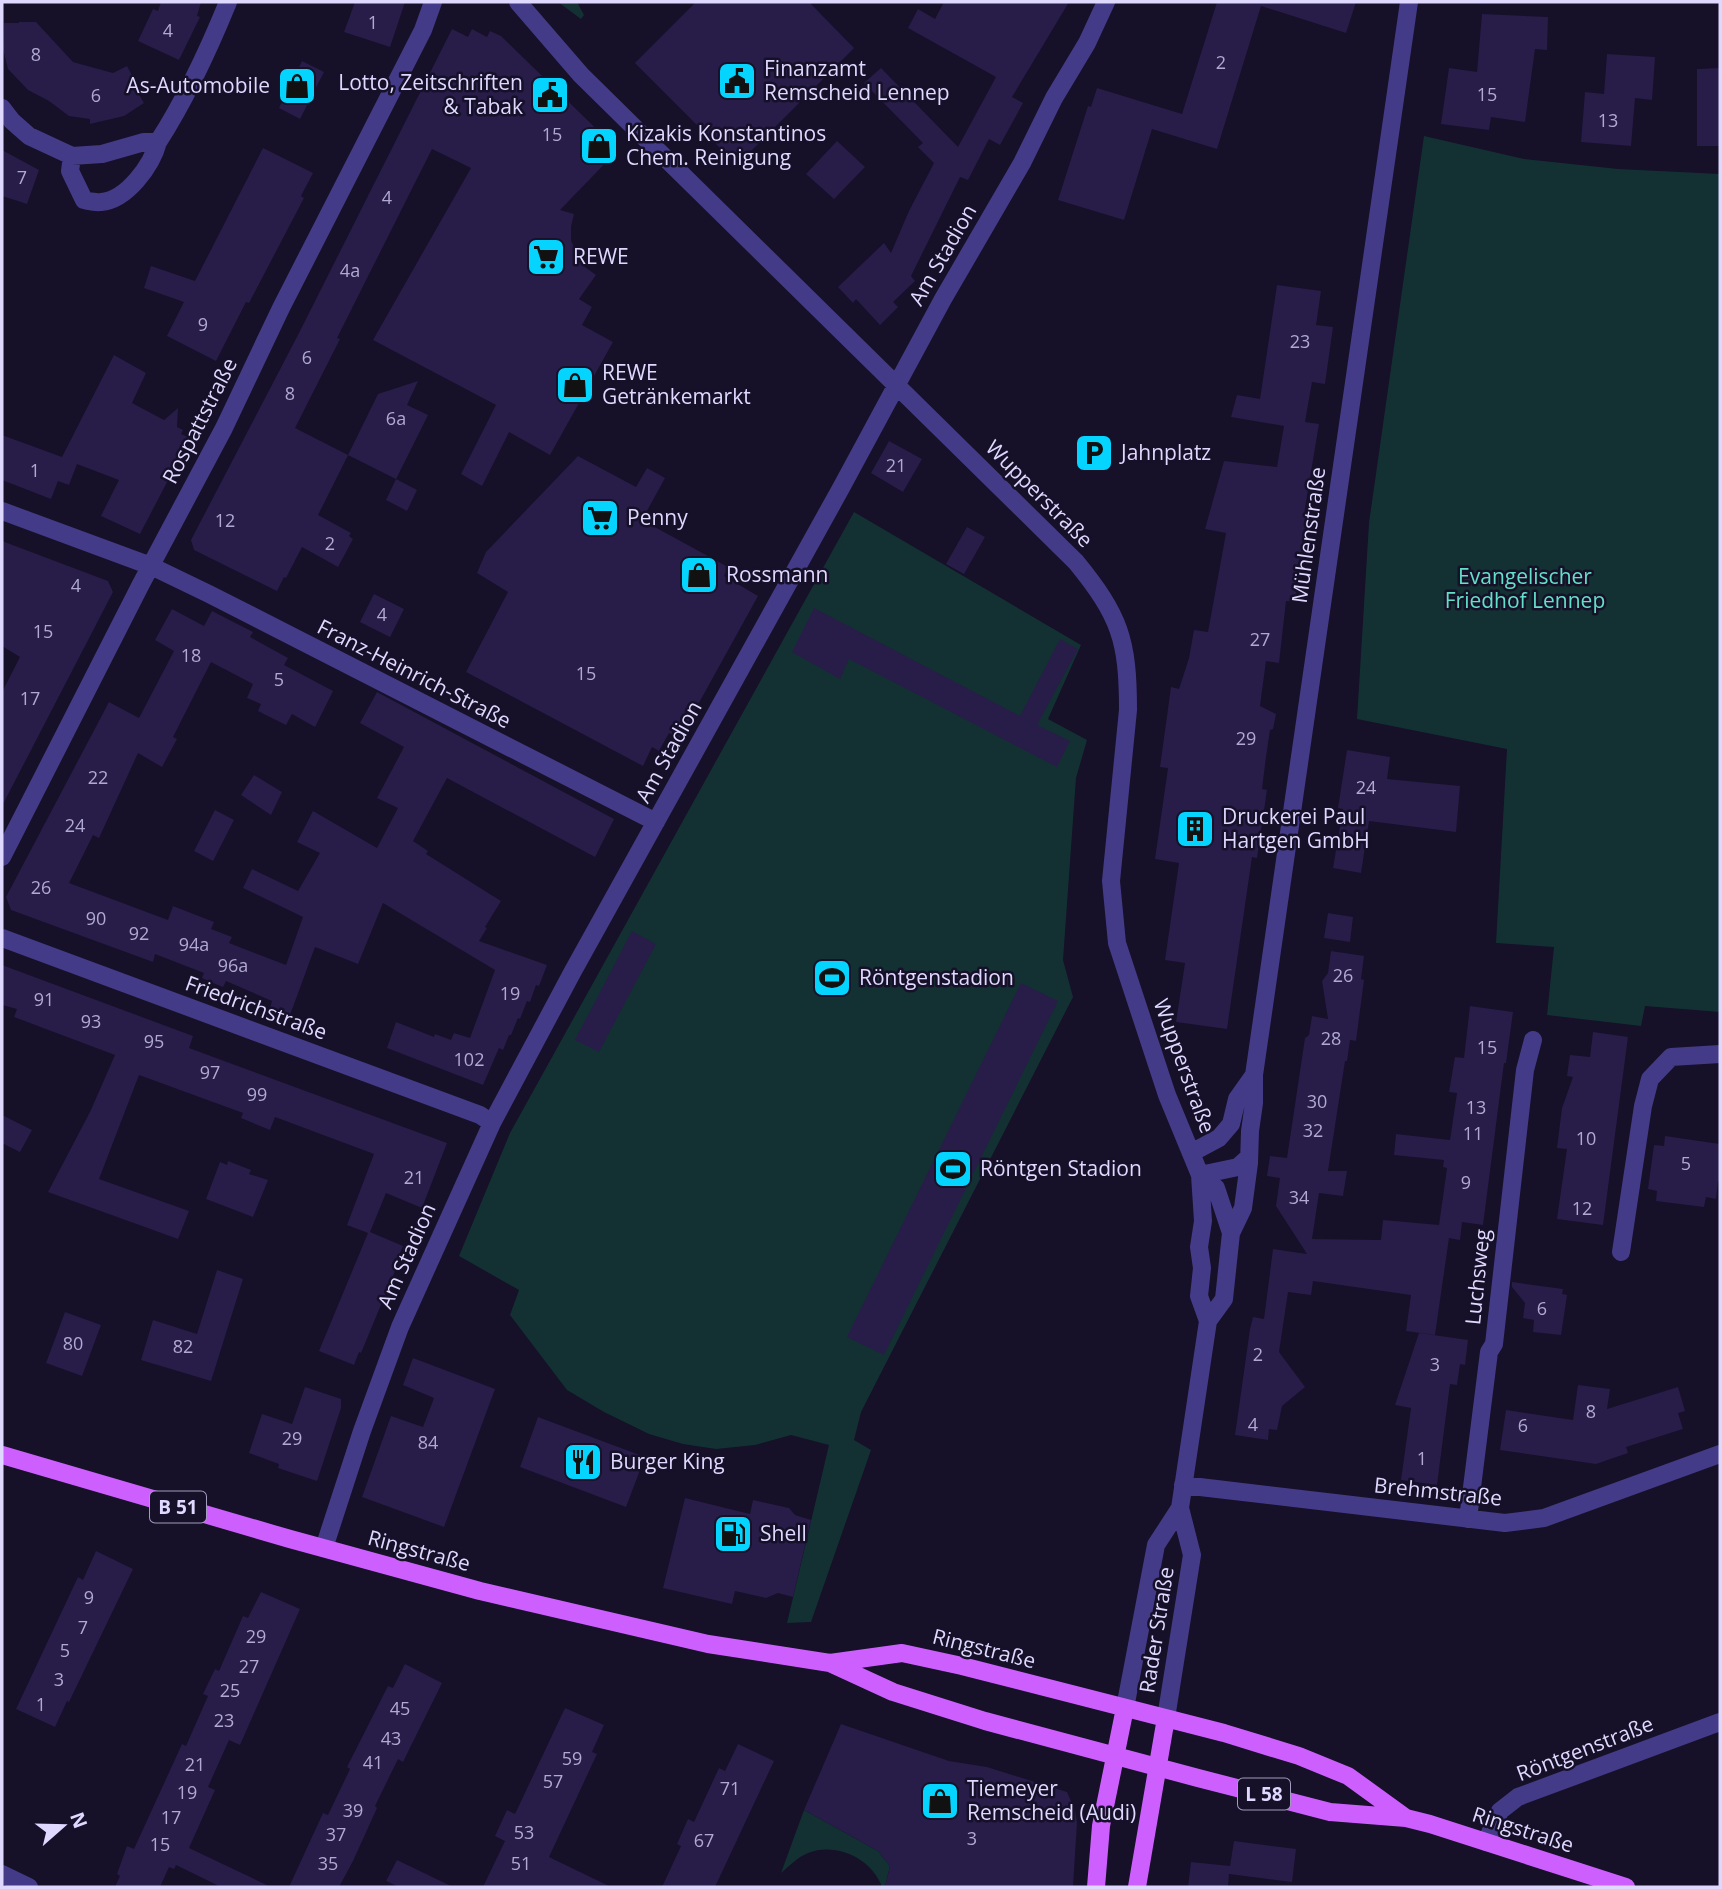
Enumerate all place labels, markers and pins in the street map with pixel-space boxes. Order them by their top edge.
place label: Finanzamt Remscheid Lennep [764,54,950,106]
public building icon: Finanzamt Remscheid Lennep [716,60,758,102]
shop icon: As-Automobile [276,65,318,107]
place label: Lotto, Zeitschriften & Tabak [338,68,523,120]
place label: As-Automobile [126,71,270,99]
public building icon: Lotto, Zeitschriften & Tabak [529,74,571,116]
place label: Kizakis Konstantinos Chem. Reinigung [626,119,826,171]
shop icon: Kizakis Konstantinos Chem. Reinigung [578,125,620,167]
supermarket icon: REWE [525,236,567,278]
place label: REWE [573,242,629,270]
place label: REWE Getränkemarkt [602,358,751,410]
shop icon: REWE Getränkemarkt [554,364,596,406]
parking icon: Jahnplatz [1073,432,1115,474]
place label: Jahnplatz [1119,438,1211,466]
supermarket icon: Penny [579,497,621,539]
place label: Penny [627,503,688,531]
shop icon: Rossmann [678,554,720,596]
place label: Rossmann [726,560,828,588]
place label: Druckerei Paul Hartgen GmbH [1222,802,1370,854]
building icon: Druckerei Paul Hartgen GmbH [1174,808,1216,850]
sports icon: Röntgenstadion [811,957,853,999]
place label: Röntgenstadion [859,963,1014,991]
sports icon: Röntgen Stadion [932,1148,974,1190]
place label: Röntgen Stadion [980,1154,1142,1182]
restaurant icon: Burger King [562,1441,604,1483]
place label: Burger King [610,1447,725,1475]
fuel station icon: Shell [712,1513,754,1555]
place label: Shell [760,1519,807,1547]
place label: Tiemeyer Remscheid (Audi) [967,1774,1136,1826]
shop icon: Tiemeyer Remscheid (Audi) [919,1780,961,1822]

